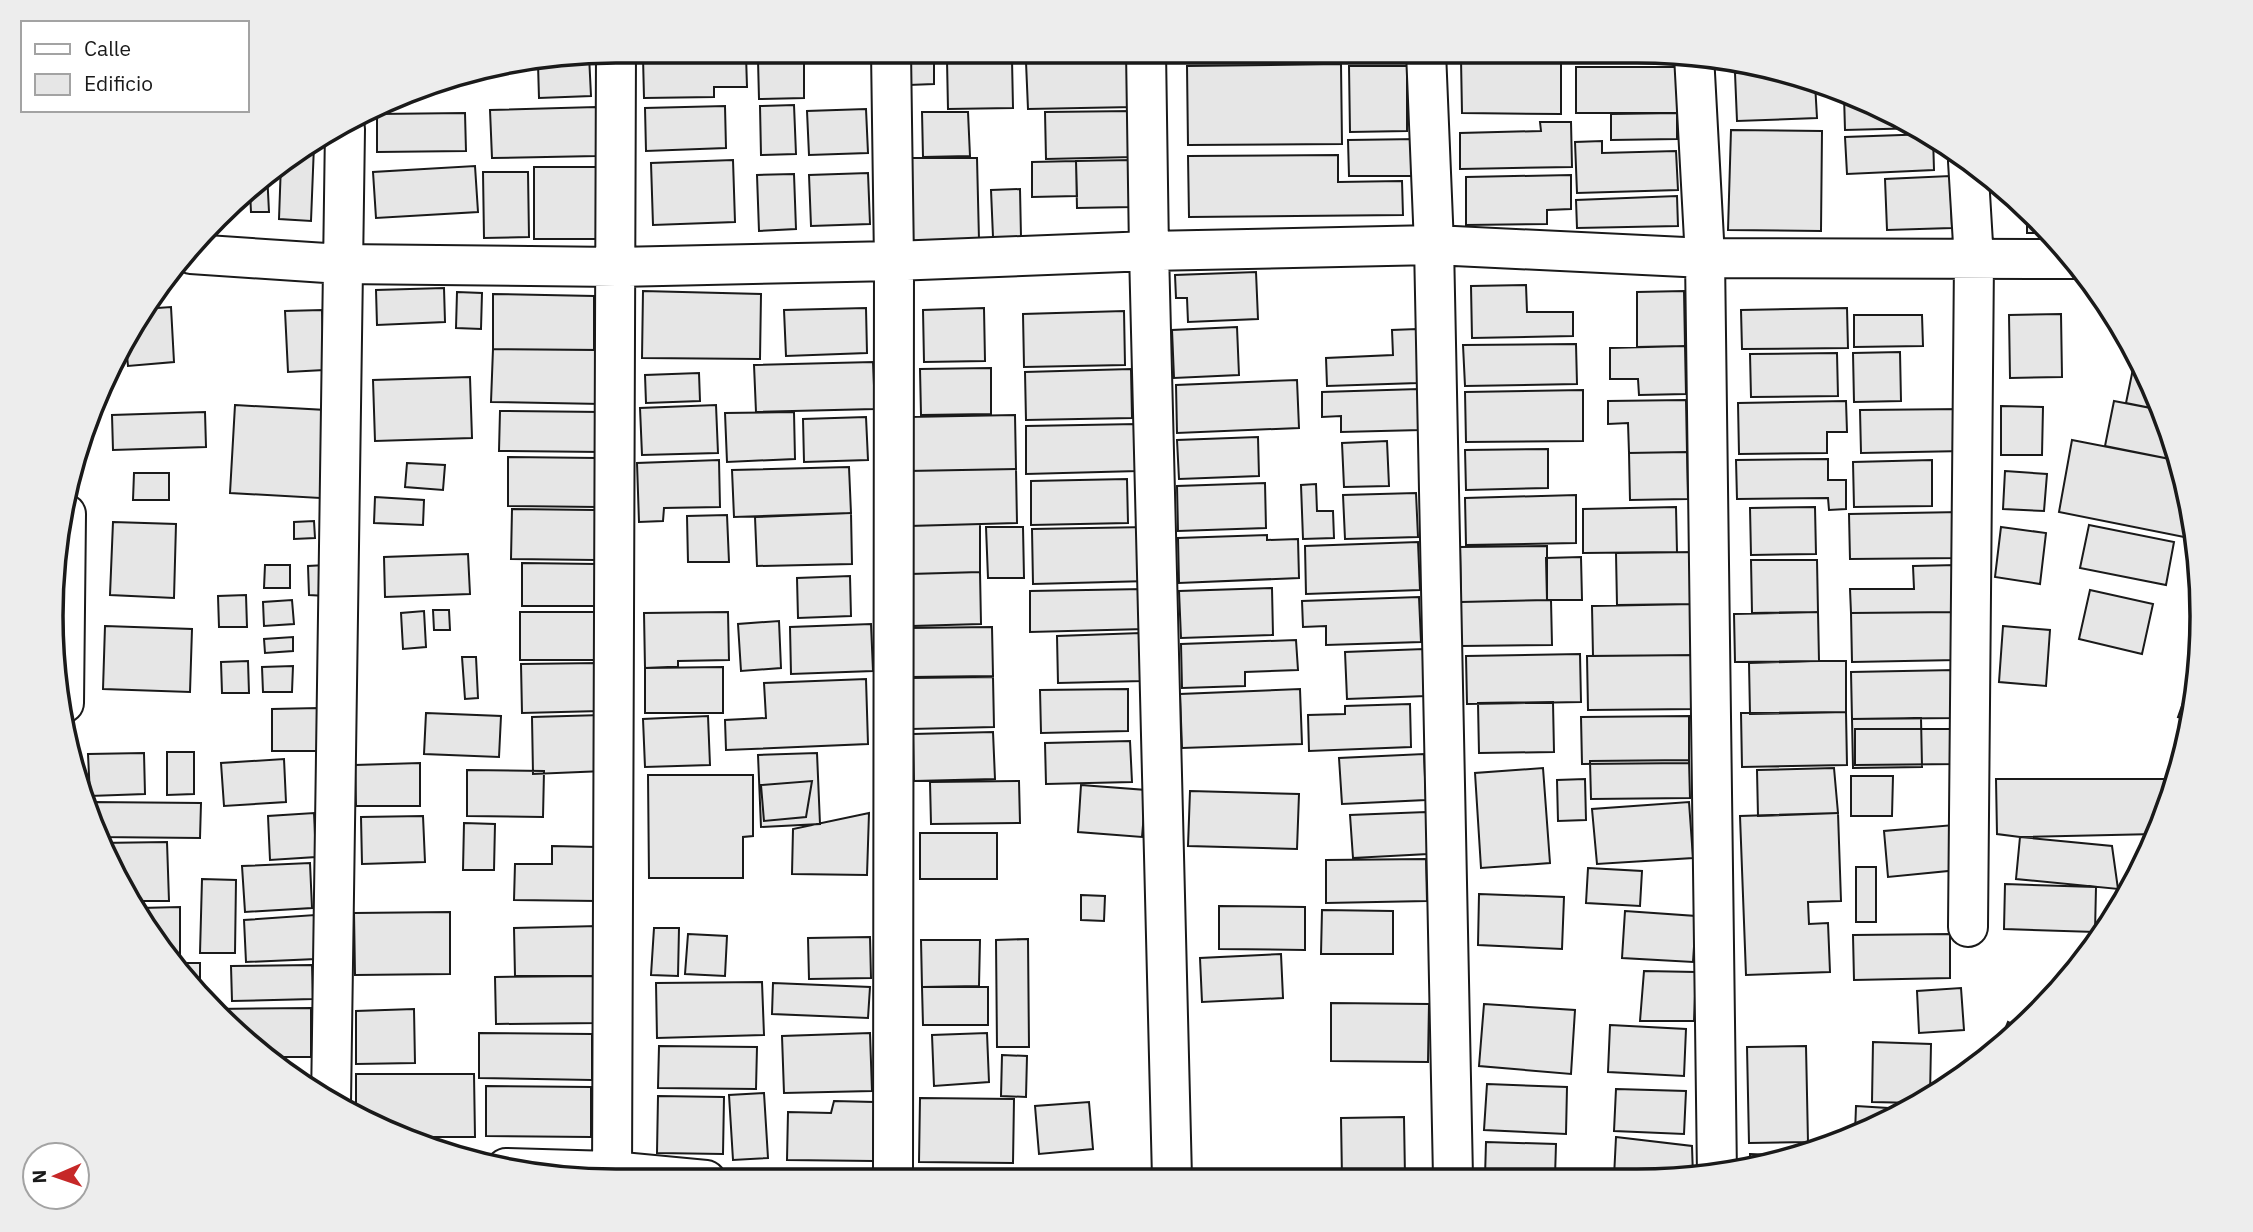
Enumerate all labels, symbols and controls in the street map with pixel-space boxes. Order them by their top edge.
legend [21,21,248,112]
text: Calle [84,34,131,62]
text: Edificio [84,69,153,97]
north arrow [21,1141,91,1211]
text: N [27,1169,51,1184]

